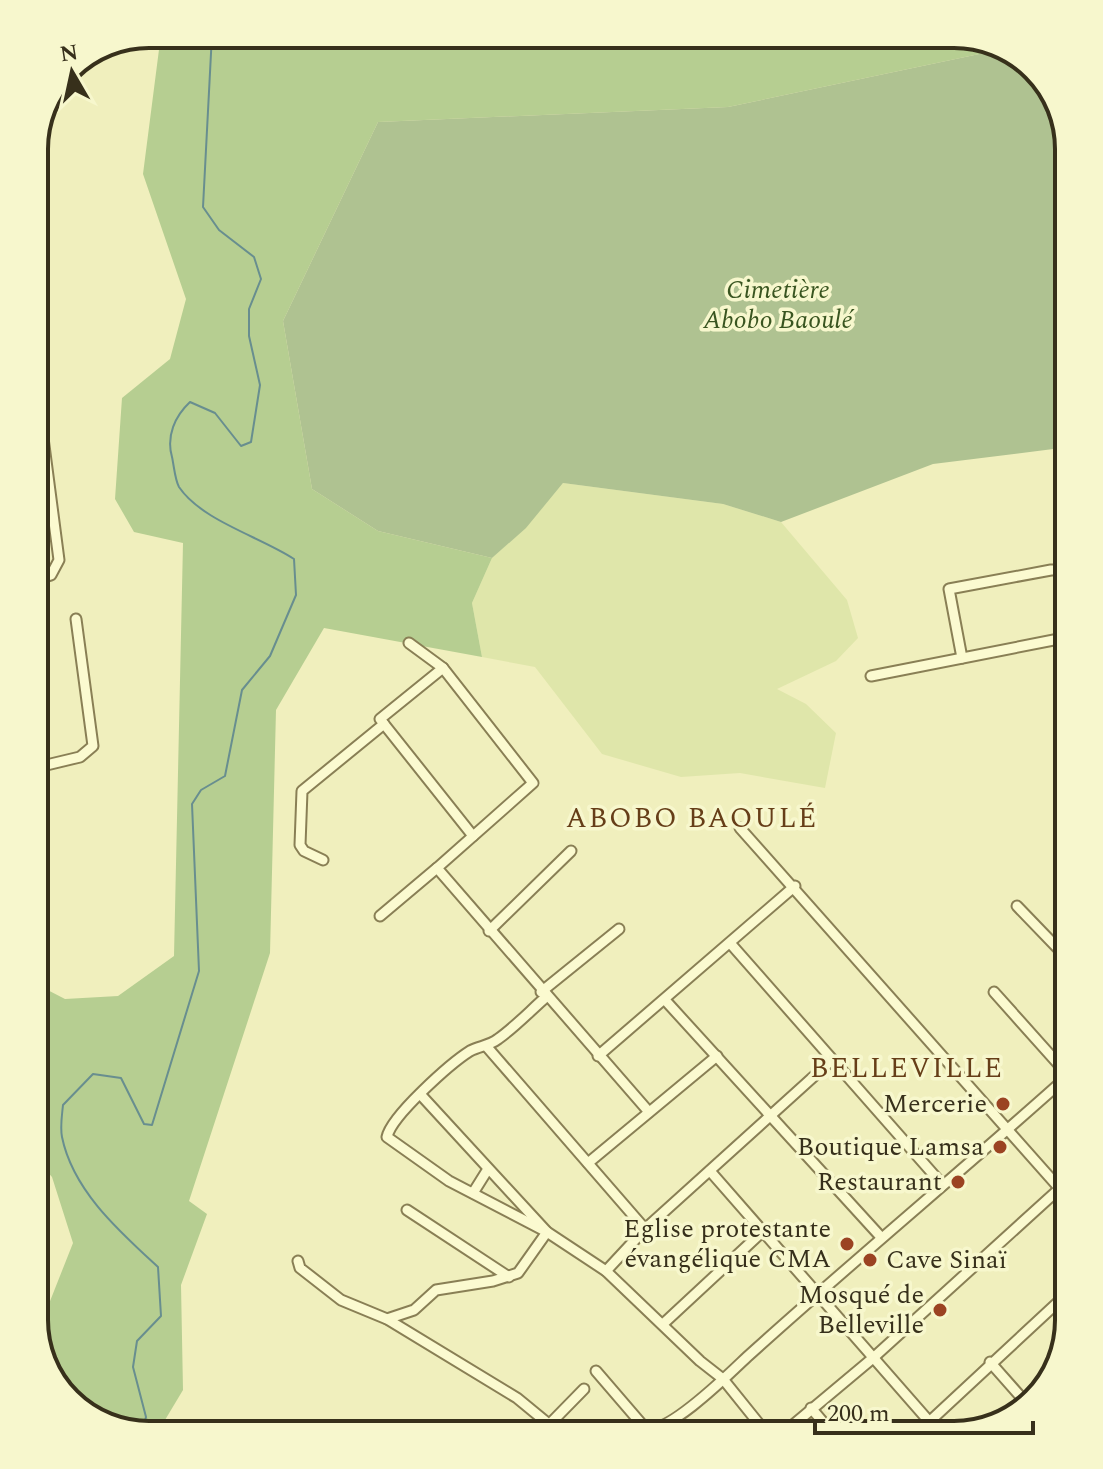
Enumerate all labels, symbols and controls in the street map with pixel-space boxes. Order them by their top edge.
north arrow [32,32,112,112]
text: N [58,36,81,71]
park label: Cimetière Abobo Baoulé [702,270,855,340]
district label: ABOBO BAOULÉ [566,797,818,840]
district label: BELLEVILLE [810,1047,1004,1090]
place label: Mercerie [883,1084,987,1124]
marker: Mercerie [994,1095,1012,1113]
place label: Boutique Lamsa [797,1127,984,1167]
marker: Boutique Lamsa [991,1138,1009,1156]
place label: Restaurant [817,1162,942,1202]
marker: Restaurant [949,1173,967,1191]
place label: Eglise protestante évangélique CMA [623,1209,831,1279]
marker: Eglise protestante évangélique CMA [838,1235,856,1253]
place label: Cave Sinaï [886,1240,1007,1280]
marker: Cave Sinaï [861,1251,879,1269]
place label: Mosqué de Belleville [798,1275,924,1345]
marker: Mosqué de Belleville [931,1301,949,1319]
scale bar [815,1385,1033,1435]
text: 200 m [827,1396,890,1432]

